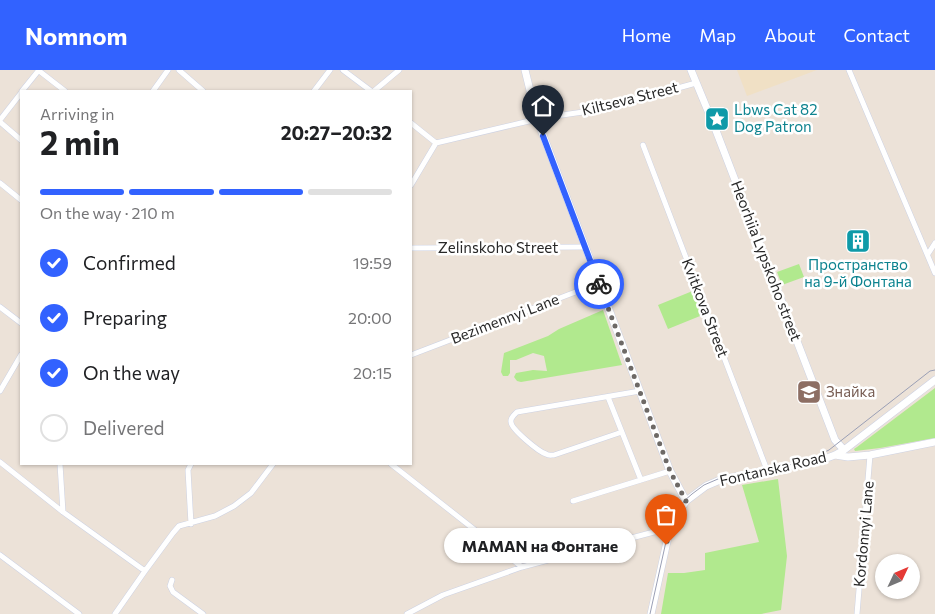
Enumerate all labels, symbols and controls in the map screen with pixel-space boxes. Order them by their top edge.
text: Nomnom [25,21,127,50]
text: Home [622,24,671,46]
text: Map [699,24,736,46]
text: About [764,24,816,46]
text: Contact [844,24,910,46]
street label: Kiltseva Street [580,77,680,119]
pin [522,85,564,136]
icon: home [529,92,557,120]
place label: Lbws Cat 82 Dog Patron [734,100,817,135]
text: Arriving in [40,104,114,123]
place icon: Lbws Cat 82 Dog Patron [704,106,730,132]
text: 20:27–20:32 [281,121,392,144]
text: 2 min [40,122,120,162]
street label: Heorhiia Lypskoho street [728,178,806,343]
text: On the way · 210 m [40,203,175,222]
building icon: Пространство на 9-й Фонтана [845,228,871,254]
street label: Zelinskoho Street [438,238,558,256]
icon: check [40,249,68,277]
text: Confirmed [83,251,176,274]
text: 19:59 [353,253,392,272]
place label: Пространство на 9-й Фонтана [804,255,912,290]
street label: Kvitkova Street [679,256,733,360]
courier [574,259,624,309]
icon: bike [585,270,613,298]
street label: Bezimennyi Lane [448,289,561,347]
icon: check [40,304,68,332]
text: Preparing [83,306,167,329]
text: 20:00 [348,308,392,327]
icon: check [40,359,68,387]
text: On the way [83,361,180,384]
text: 20:15 [353,363,392,382]
school or university icon: Знайка [796,379,822,405]
place label: Знайка [826,382,875,400]
text: Delivered [83,416,164,439]
street label: Fontanska Road [718,447,828,489]
street label: Kordonnyi Lane [849,480,877,588]
pin [645,494,687,545]
icon: bag [652,501,680,529]
callout: MAMAN на Фонтане [443,528,636,562]
text: MAMAN на Фонтане [462,536,618,555]
north arrow [875,554,920,599]
map controls [875,554,920,599]

